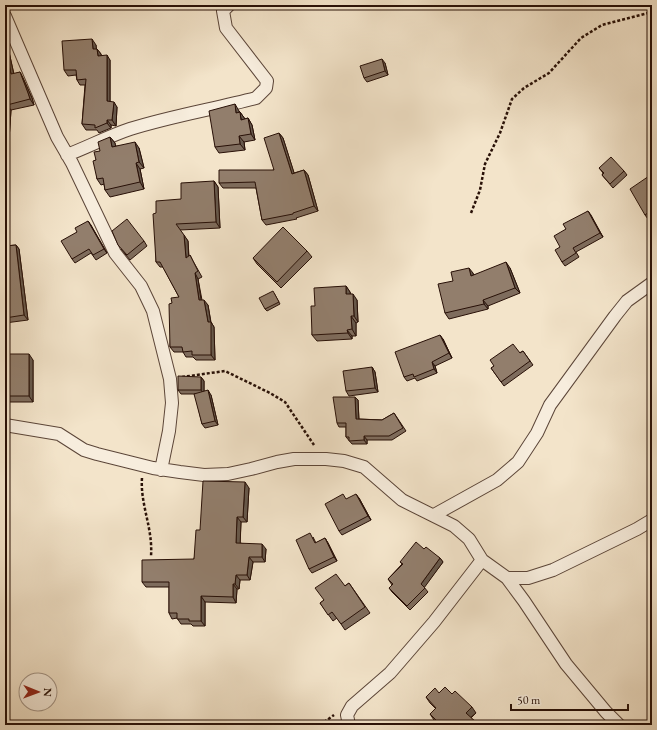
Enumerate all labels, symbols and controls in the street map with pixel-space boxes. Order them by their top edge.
north arrow [18,672,58,712]
scale bar [511,686,628,712]
text: N [41,688,55,697]
text: 50 m [517,692,541,708]

